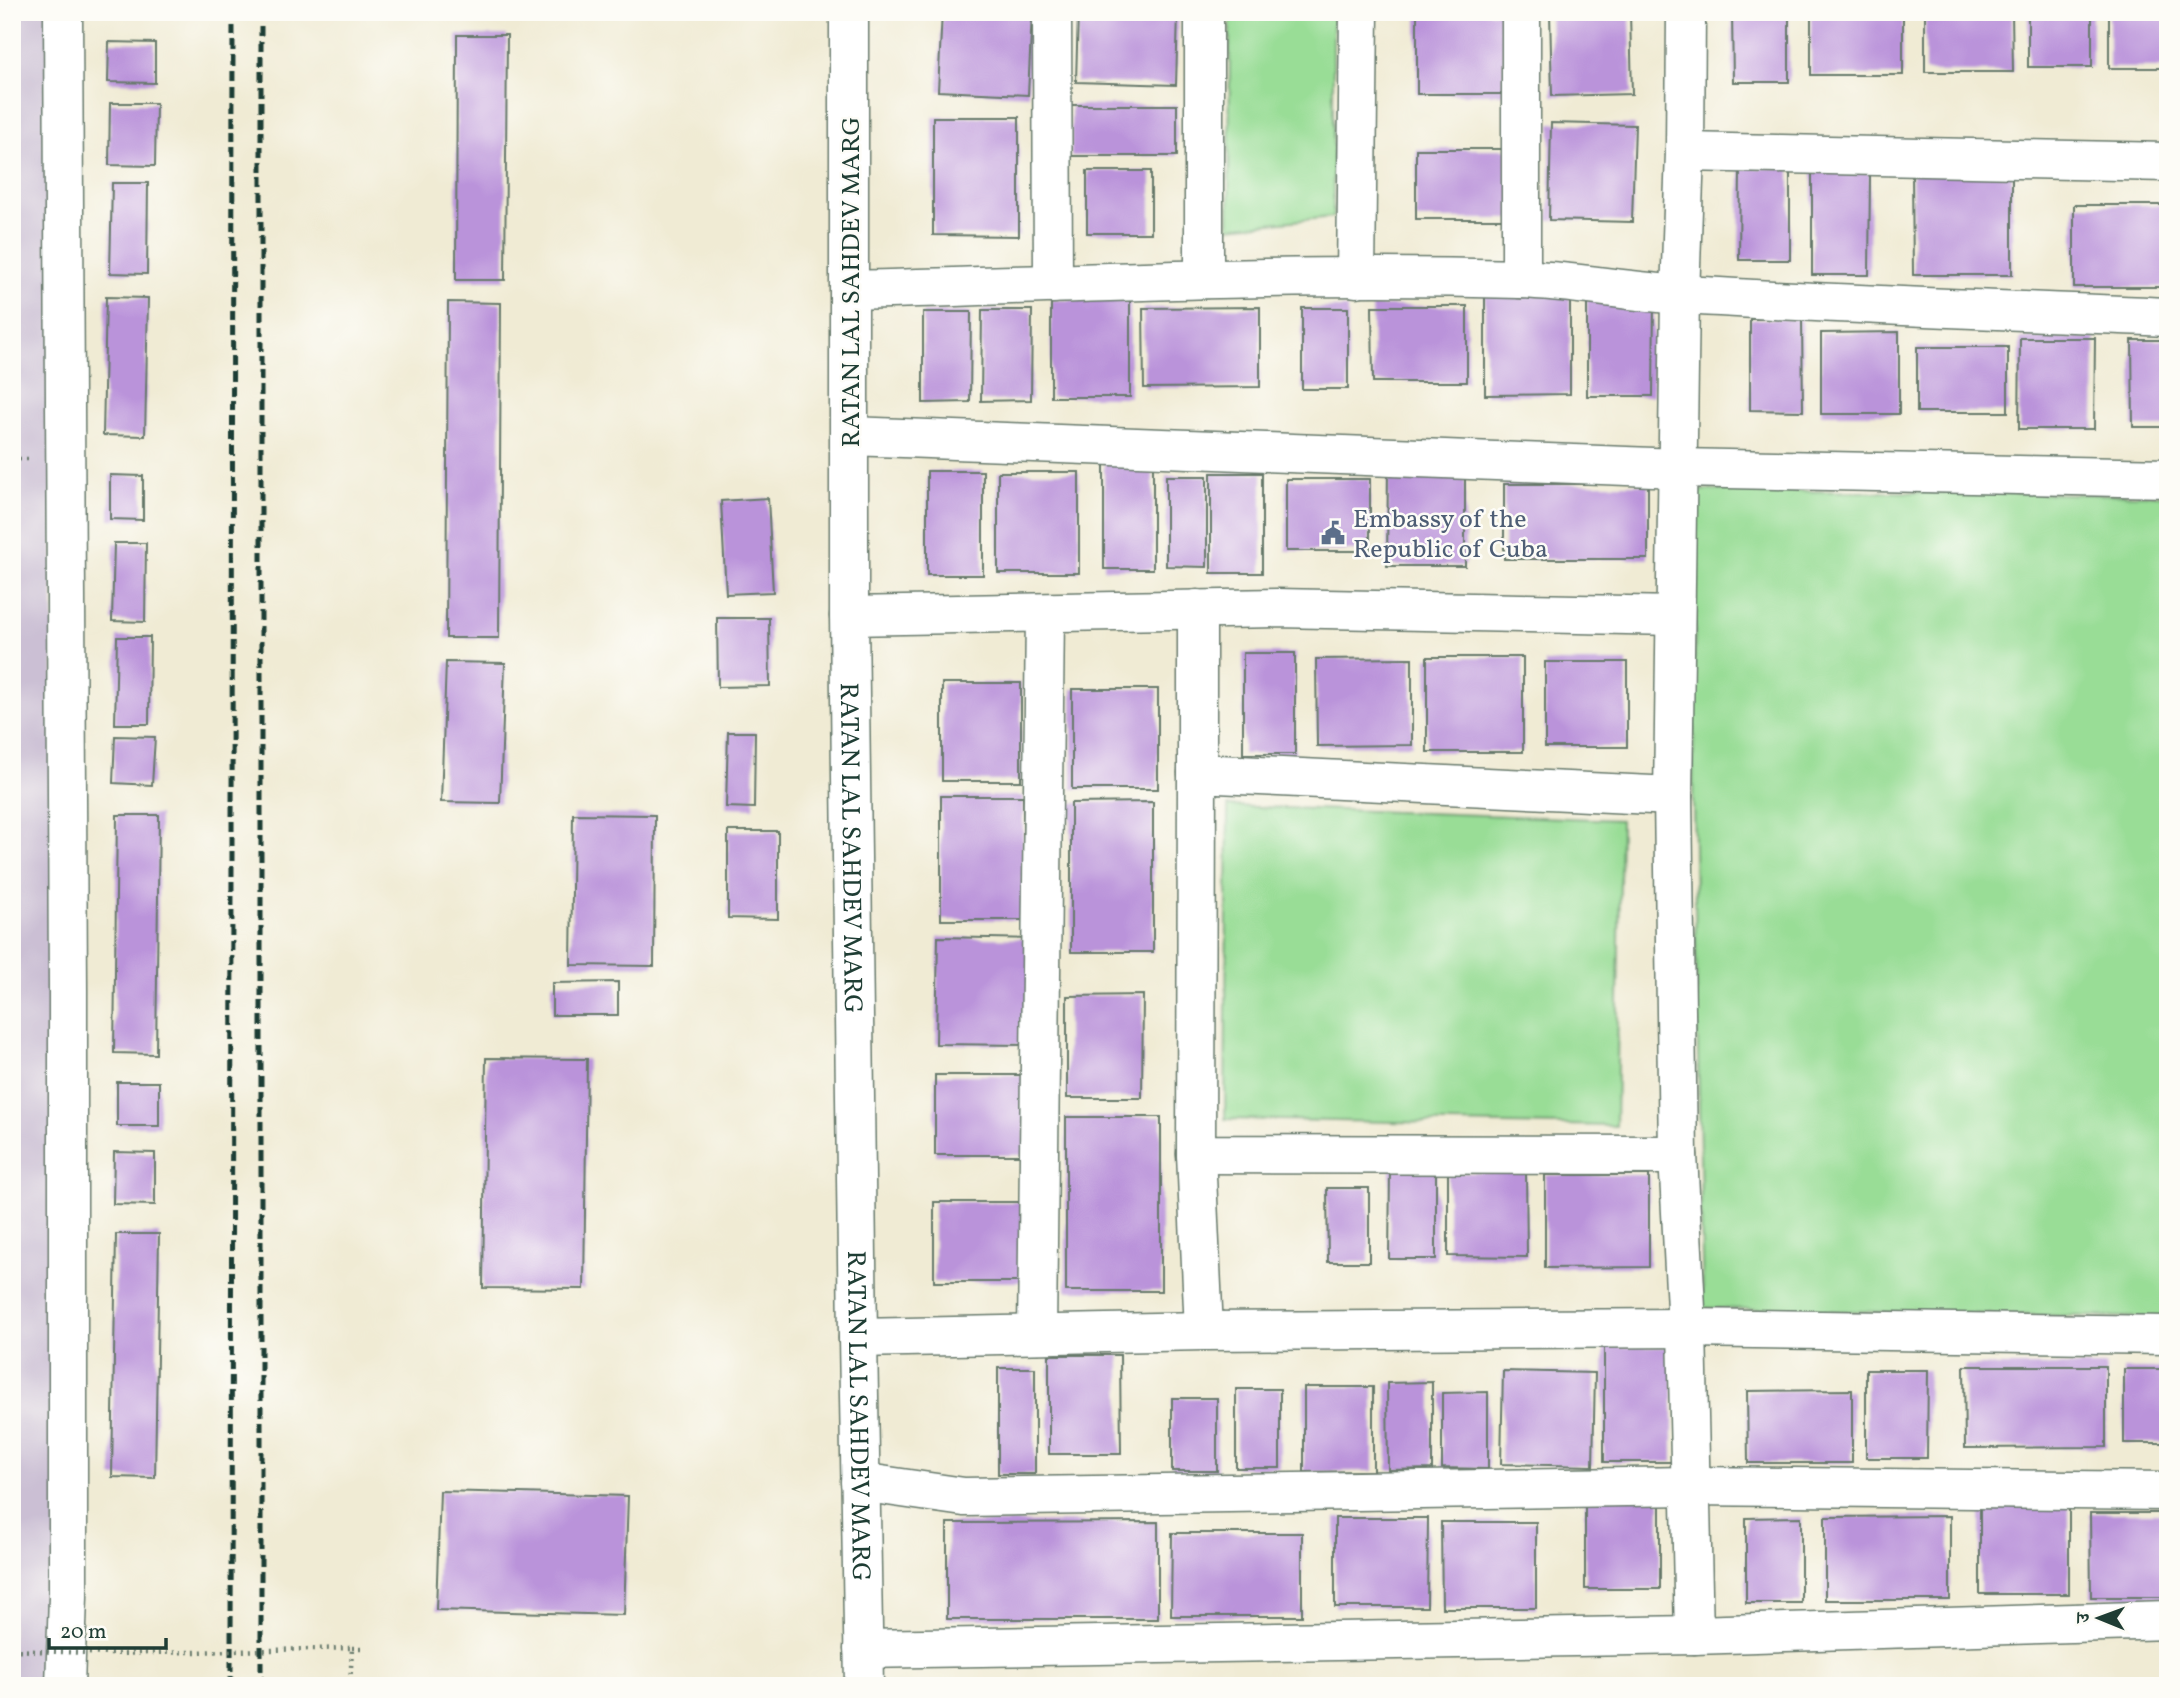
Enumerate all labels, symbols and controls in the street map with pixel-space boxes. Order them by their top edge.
street label: RATAN LAL SAHDEV MARG [834,117,870,447]
place label: Embassy of the Republic of Cuba [1353,502,1548,568]
public building icon: Embassy of the Republic of Cuba [1319,519,1347,547]
street label: RATAN LAL SAHDEV MARG [830,682,870,1014]
street label: RATAN LAL SAHDEV MARG [837,1250,878,1582]
north arrow [2064,1582,2134,1652]
scale bar [49,1607,166,1651]
text: उ [2071,1611,2097,1625]
text: 20 m [60,1618,106,1647]

